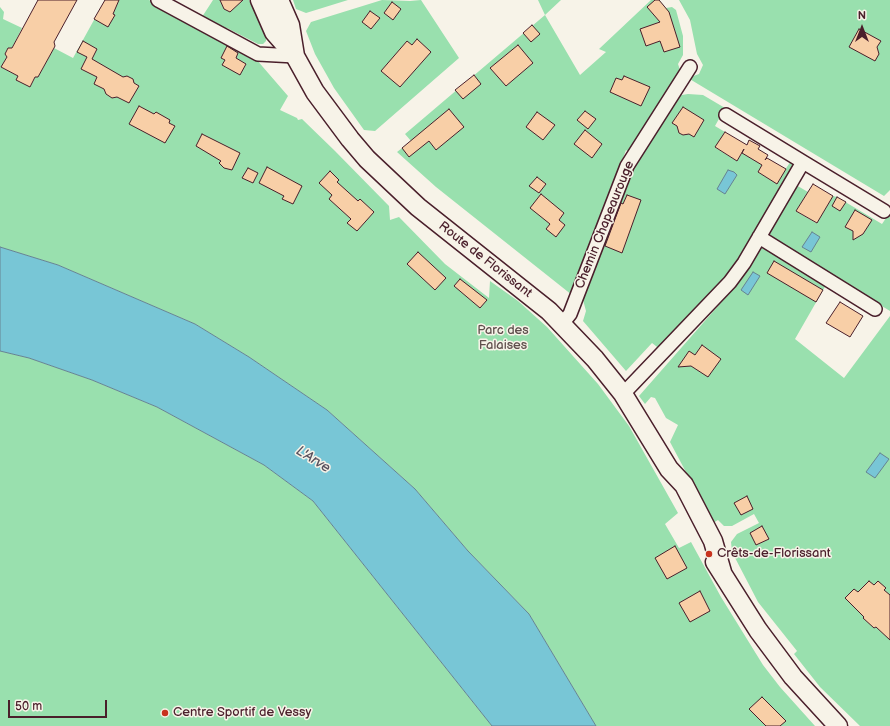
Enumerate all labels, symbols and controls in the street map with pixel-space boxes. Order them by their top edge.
north arrow [842,8,882,48]
text: N [858,9,866,22]
street label: Chemin Chapeaurouge [572,159,638,291]
street label: Route de Florissant [435,219,535,301]
park label: Parc des Falaises [477,323,529,354]
water label: L'Arve [293,443,333,477]
place label: Crêts-de-Florissant [717,546,831,562]
marker: Crêts-de-Florissant [704,549,714,559]
scale bar [10,692,109,718]
text: 50 m [15,699,42,714]
place label: Centre Sportif de Vessy [173,705,311,721]
marker: Centre Sportif de Vessy [160,708,170,718]

